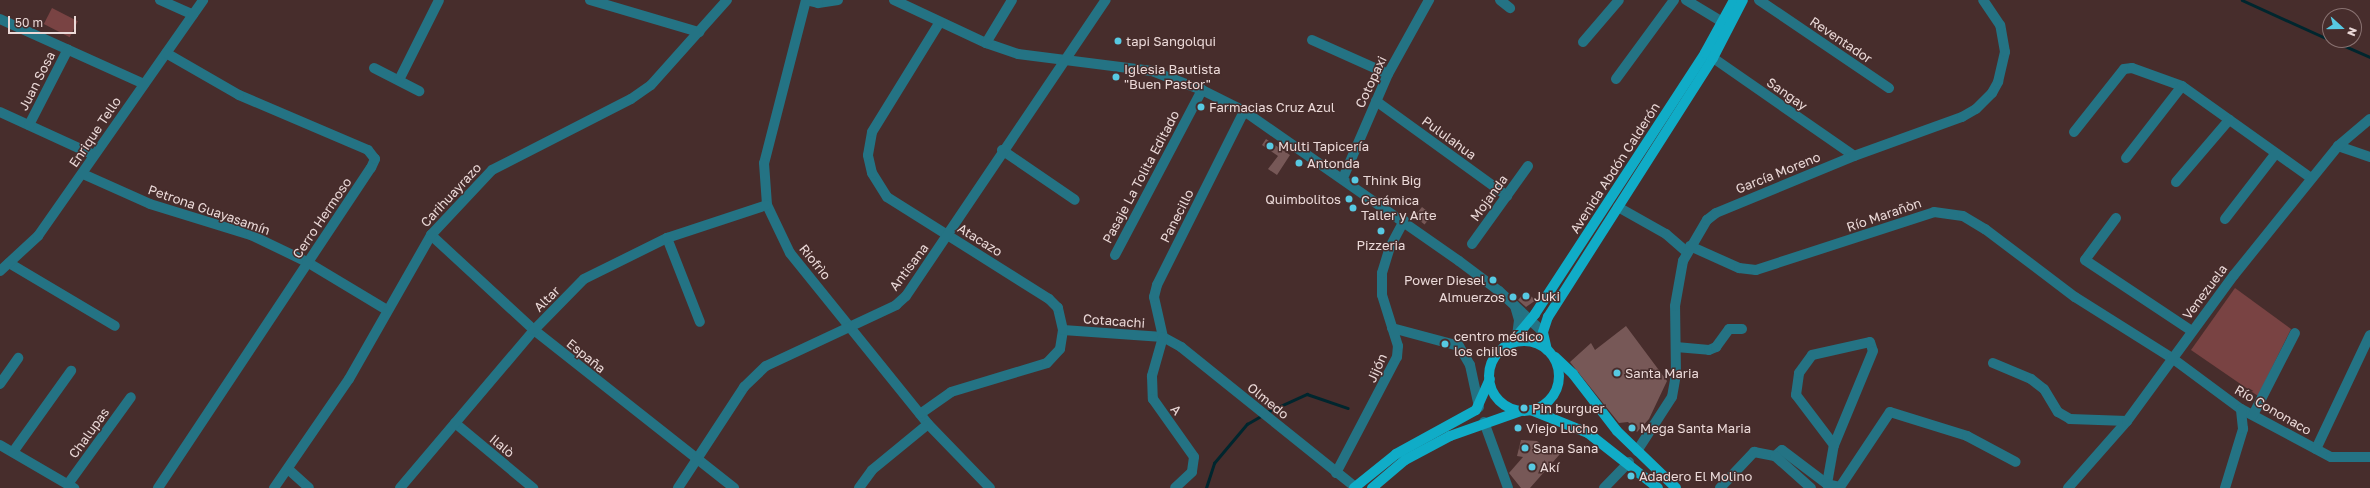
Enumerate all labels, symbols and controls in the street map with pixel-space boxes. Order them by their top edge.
scale bar [10,8,78,34]
north arrow [2322,8,2362,48]
street label: Reventador [1807,13,1875,67]
text: 50 m [15,15,43,30]
text: N [2345,26,2360,38]
place label: tapi Sangolqui [1126,33,1216,49]
marker: tapi Sangolqui [1113,36,1123,46]
street label: Juan Sosa [16,49,58,113]
street label: Cotopaxi [1352,54,1390,110]
place label: Iglesia Bautista "Buen Pastor" [1124,62,1221,93]
marker: Iglesia Bautista "Buen Pastor" [1111,72,1121,82]
street label: Sangay [1764,74,1810,114]
street label: Enrique Tello [66,94,124,170]
place label: Farmacias Cruz Azul [1209,99,1335,115]
street label: Avenida Abdón Calderón [1567,100,1663,236]
marker: Farmacias Cruz Azul [1196,102,1206,112]
street label: Pasaje La Tolita Editado [1099,108,1183,246]
street label: Pululahua [1419,113,1479,163]
place label: Multi Tapicería [1278,138,1369,154]
marker: Multi Tapicería [1265,141,1275,151]
street label: García Moreno [1733,149,1823,197]
place label: Antonda [1307,155,1360,171]
marker: Antonda [1294,158,1304,168]
street label: Carihuayrazo [417,160,485,230]
place label: Think Big [1363,172,1421,188]
street label: Mojanda [1467,172,1511,224]
street label: Cerro Hermoso [289,175,355,261]
marker: Think Big [1350,175,1360,185]
street label: Petrona Guayasamín [146,182,272,238]
street label: Panecillo [1157,187,1197,245]
place label: Quimbolitos [1265,191,1341,207]
place label: Cerámica Taller y Arte [1361,193,1437,224]
marker: Quimbolitos [1344,194,1354,204]
street label: Río Marañòn [1845,195,1923,235]
marker: Cerámica Taller y Arte [1348,203,1358,213]
street label: Atacazo [955,220,1005,260]
marker: Pizzeria [1376,226,1386,236]
place label: Pizzeria [1357,237,1405,253]
street label: Antisana [886,240,932,294]
street label: Riofrìo [796,241,834,283]
street label: Venezuela [2179,262,2231,322]
place label: Power Diesel [1404,272,1485,288]
marker: Power Diesel [1488,275,1498,285]
street label: Altar [531,283,563,315]
place label: Juki [1534,288,1560,304]
place label: Almuerzos [1439,289,1505,305]
marker: Juki [1521,291,1531,301]
marker: Almuerzos [1508,292,1518,302]
street label: Cotacachi [1082,311,1146,331]
place label: centro médico los chillos [1454,329,1543,360]
street label: España [563,336,609,376]
marker: centro médico los chillos [1439,338,1451,350]
street label: Jijón [1364,351,1390,385]
place label: Santa Maria [1625,365,1699,381]
marker: Santa Maria [1612,368,1622,378]
street label: Olmedo [1244,380,1292,422]
street label: Río Cononaco [2232,382,2314,438]
place label: Pin burguer [1532,400,1605,416]
street label: A [1167,402,1185,418]
marker: Pin burguer [1519,403,1529,413]
street label: Chalupas [66,405,112,461]
place label: Viejo Lucho [1526,420,1598,436]
place label: Mega Santa Maria [1640,420,1751,436]
marker: Viejo Lucho [1513,423,1523,433]
marker: Mega Santa Maria [1627,423,1637,433]
street label: Ilalò [486,431,518,461]
place label: Sana Sana [1533,440,1598,456]
marker: Sana Sana [1520,443,1530,453]
place label: Akí [1540,459,1560,475]
marker: Akí [1527,462,1537,472]
place label: Adadero El Molino [1639,468,1752,484]
marker: Adadero El Molino [1626,471,1636,481]

